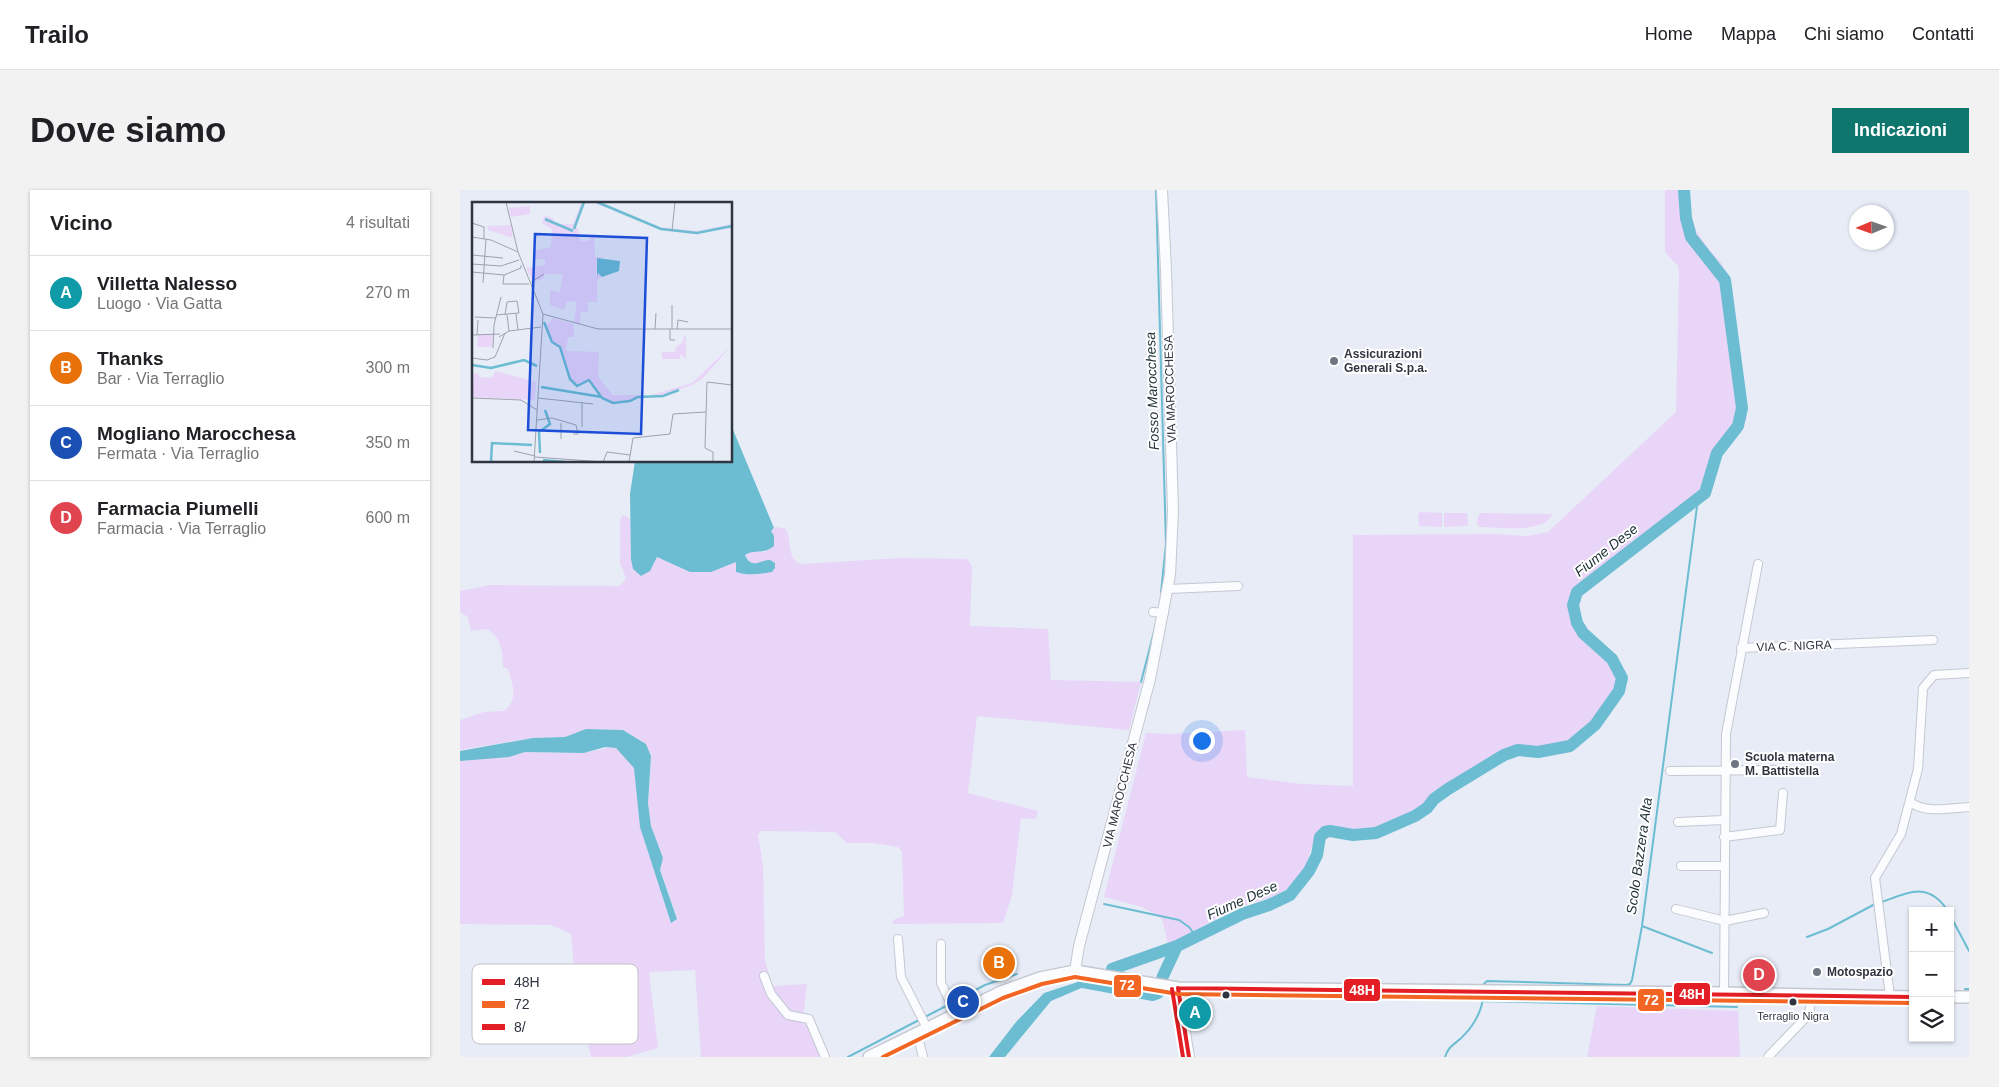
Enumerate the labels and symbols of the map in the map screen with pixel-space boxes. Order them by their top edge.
inset map [472,202,732,462]
north arrow [1849,205,1894,250]
water label: Fosso Marocchesa [1142,331,1162,450]
street label: VIA MAROCCHESA [1161,335,1179,443]
place label: Assicurazioni Generali S.p.a. [1344,347,1427,375]
marker: Assicurazioni Generali S.p.a. [1328,355,1340,367]
water label: Fiume Dese [1571,520,1641,580]
street label: VIA C. NIGRA [1756,638,1832,654]
your location [1189,728,1215,754]
street label: VIA MAROCCHESA [1100,741,1140,849]
place label: Scuola materna M. Battistella [1745,750,1835,778]
marker: Scuola materna M. Battistella [1729,758,1741,770]
water label: Scolo Bazzera Alta [1623,796,1655,915]
water label: Fiume Dese [1204,877,1280,923]
pin: B [983,944,1015,982]
pin: D [1743,956,1775,994]
legend [472,964,638,1044]
place label: Motospazio [1827,965,1893,979]
marker: Motospazio [1811,966,1823,978]
text: 48H [514,974,540,990]
line badge: 72 [1113,974,1142,998]
text: 72 [1119,977,1135,993]
line badge: 48H [1343,978,1381,1002]
text: 48H [1349,982,1375,998]
line badge: 48H [1673,982,1711,1006]
pin: C [947,983,979,1021]
text: 48H [1679,986,1705,1002]
line badge: 72 [1637,988,1665,1012]
unlabelled marker [1221,990,1231,1000]
text: 72 [1643,992,1659,1008]
pin: A [1179,994,1211,1032]
text: 72 [514,996,530,1012]
marker: Terraglio Nigra [1788,997,1798,1007]
place label: Terraglio Nigra [1757,1010,1830,1022]
text: 8/ [514,1019,526,1035]

